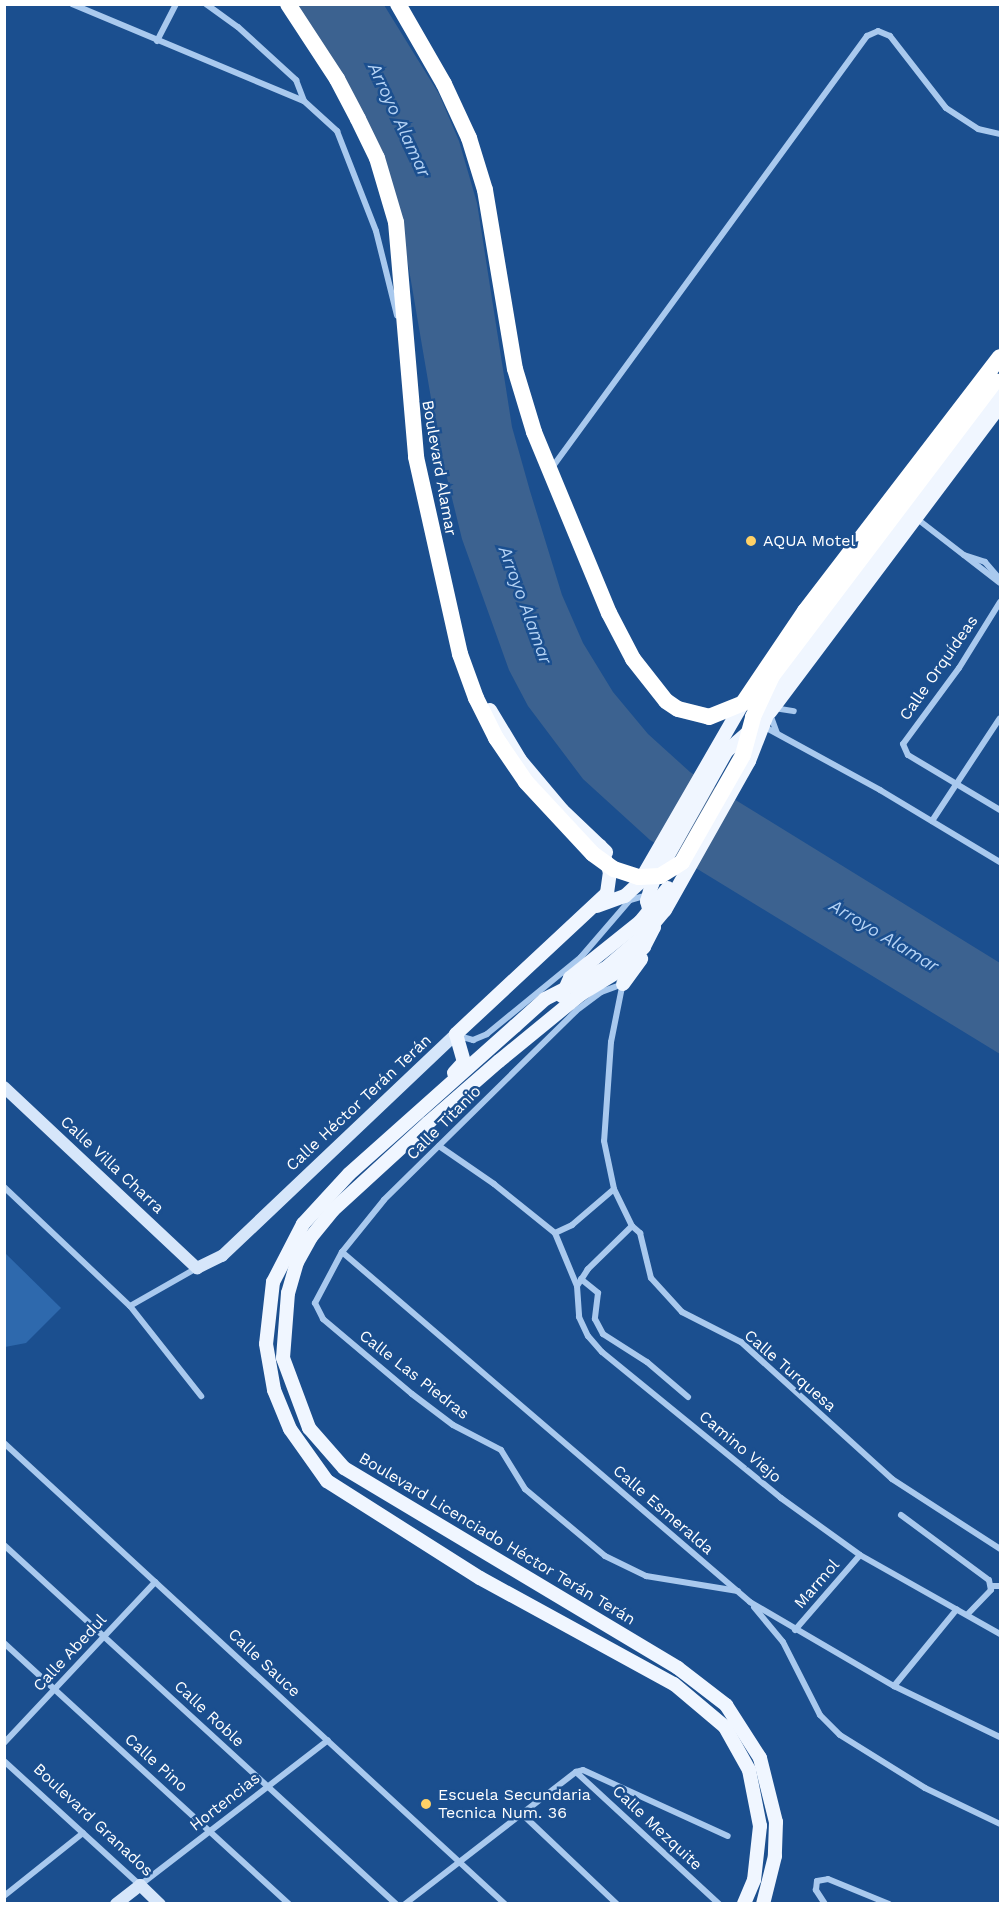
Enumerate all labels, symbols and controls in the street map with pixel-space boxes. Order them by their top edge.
water label: Arroyo Alamar [363,59,435,181]
street label: Boulevard Alamar [418,398,460,538]
place label: AQUA Motel [763,531,856,551]
marker: AQUA Motel [744,534,758,548]
water label: Arroyo Alamar [494,543,556,667]
street label: Calle Orquídeas [896,612,982,724]
water label: Arroyo Alamar [825,895,943,977]
street label: Calle Héctor Terán Terán [282,1030,436,1176]
street label: Calle Titanio [403,1082,485,1164]
street label: Calle Villa Charra [56,1112,168,1218]
street label: Calle Las Piedras [355,1326,473,1424]
street label: Calle Turquesa [740,1326,840,1416]
street label: Camino Viejo [695,1407,785,1487]
street label: Boulevard Licenciado Héctor Terán Terán [355,1448,639,1630]
street label: Calle Esmeralda [609,1461,717,1559]
street label: Marmol [790,1555,844,1613]
street label: Calle Abedul [29,1610,111,1696]
street label: Calle Sauce [224,1625,304,1701]
street label: Calle Roble [170,1677,248,1751]
street label: Calle Pino [121,1730,191,1796]
street label: Boulevard Granados [29,1760,157,1880]
street label: Hortencias [186,1769,264,1835]
street label: Calle Mezquite [608,1781,706,1875]
place label: Escuela Secundaria Tecnica Num. 36 [438,1785,591,1823]
marker: Escuela Secundaria Tecnica Num. 36 [419,1797,433,1811]

